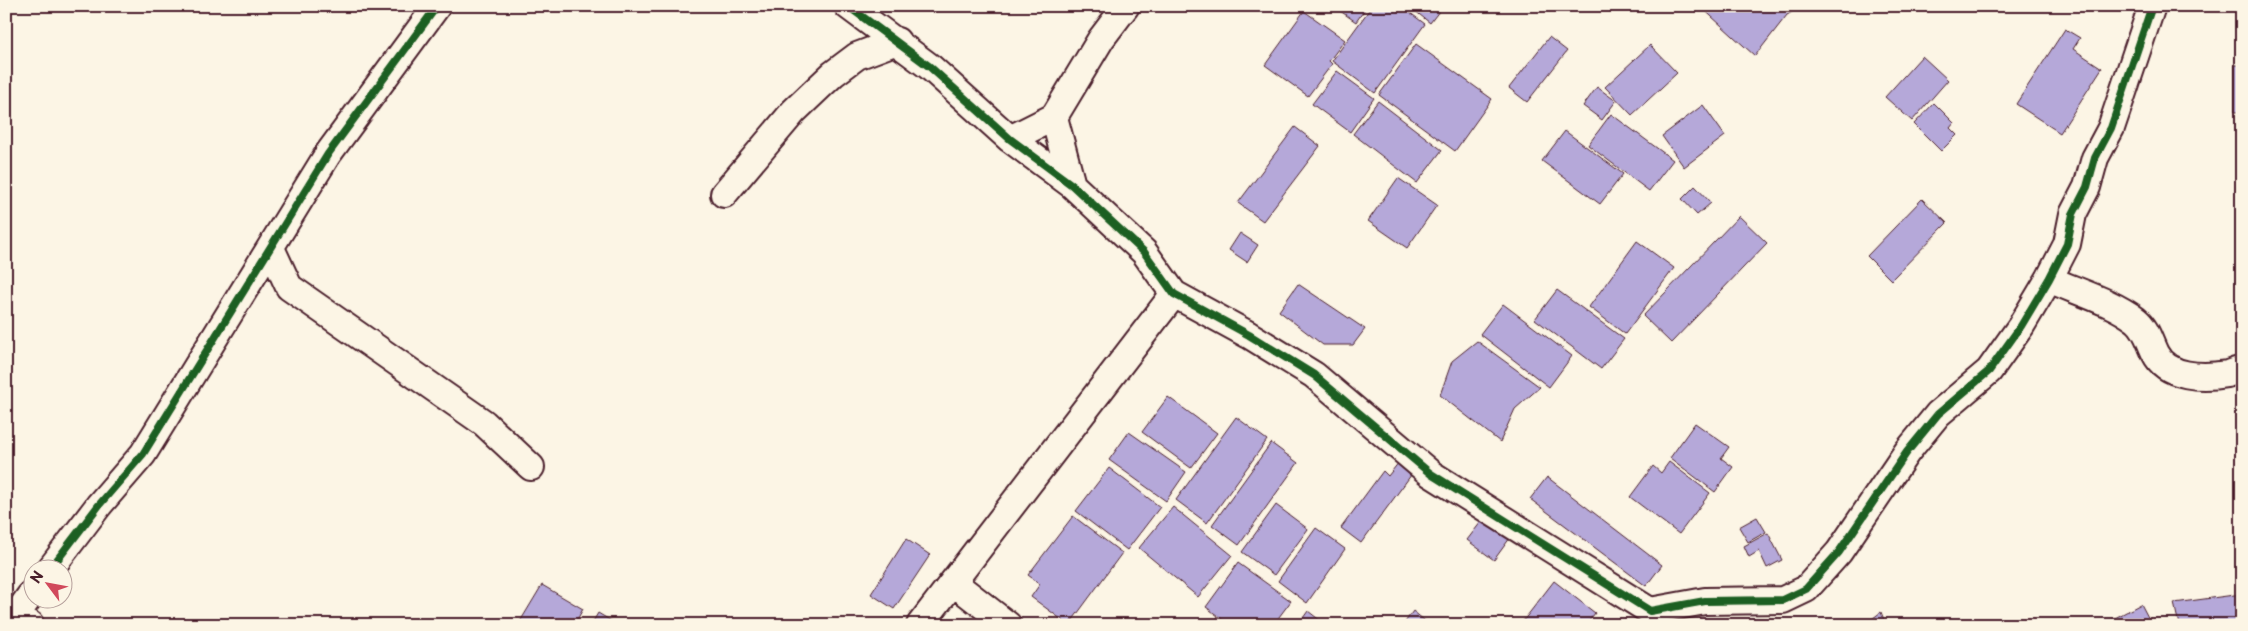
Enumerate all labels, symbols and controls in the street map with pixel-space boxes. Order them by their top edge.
north arrow [22,558,72,608]
text: N [25,567,48,587]

